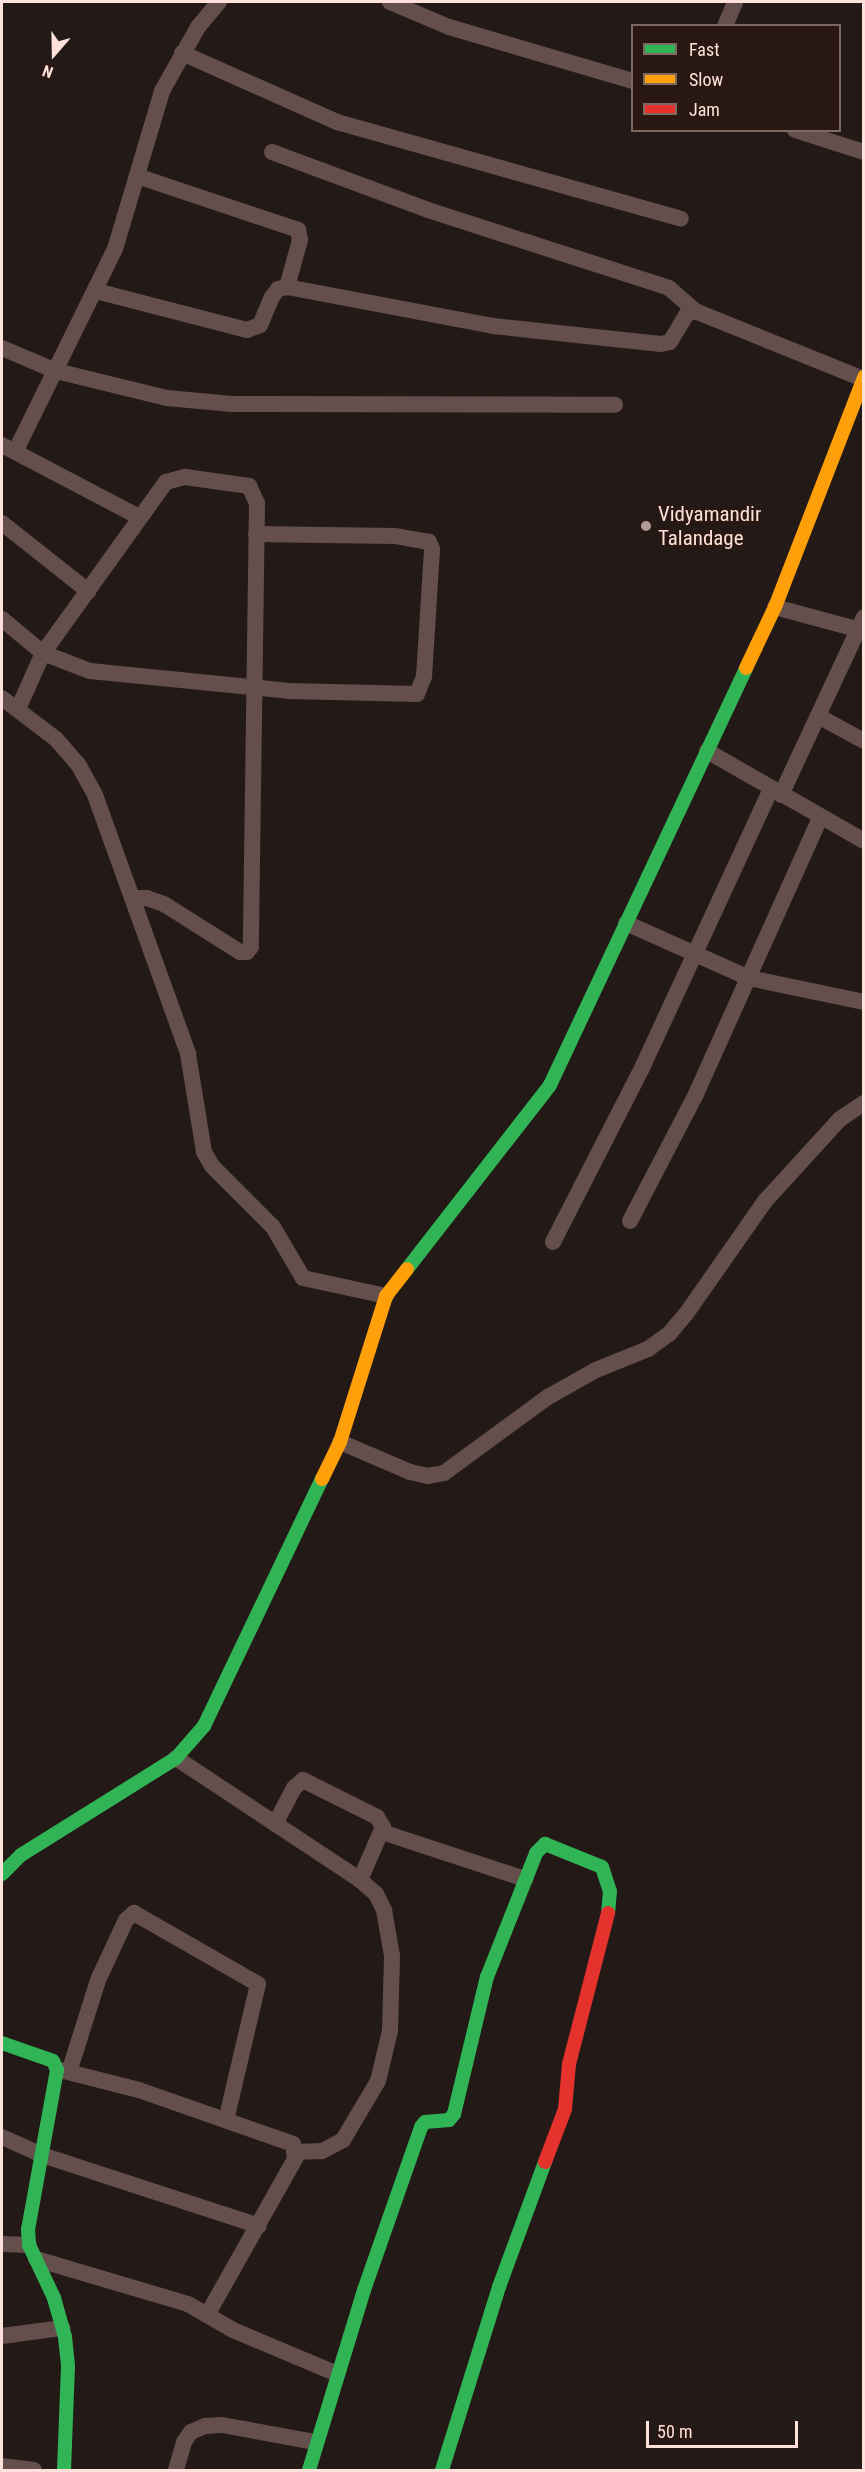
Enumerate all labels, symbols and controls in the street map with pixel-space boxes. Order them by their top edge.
north arrow [24,24,84,84]
legend [631,24,841,132]
text: Fast [689,39,720,60]
text: N [40,61,56,82]
text: Slow [689,69,723,90]
text: Jam [689,99,720,120]
place label: Vidyamandir Talandage [658,501,761,551]
marker: Vidyamandir Talandage [639,519,653,533]
scale bar [649,2409,800,2447]
text: 50 m [657,2421,692,2442]

